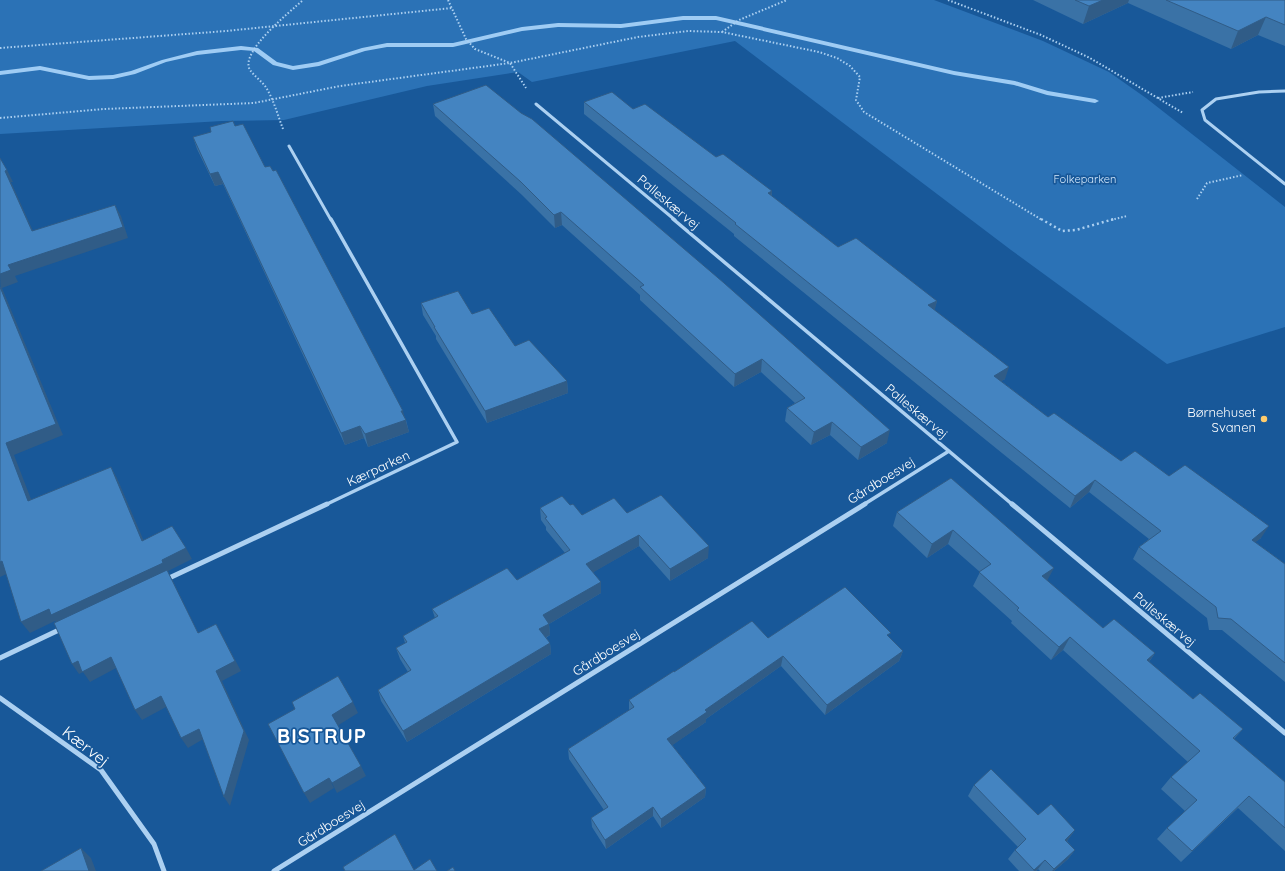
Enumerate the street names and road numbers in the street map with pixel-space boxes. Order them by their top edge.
street label: Palleskærvej [634,171,704,233]
street label: Palleskærvej [882,380,952,442]
street label: Kærparken [344,446,412,490]
street label: Gårdboesvej [844,453,918,507]
street label: Palleskærvej [1130,588,1200,650]
street label: Gårdboesvej [569,625,643,679]
street label: Kærvej [59,722,113,770]
street label: Gårdboesvej [294,796,368,850]

